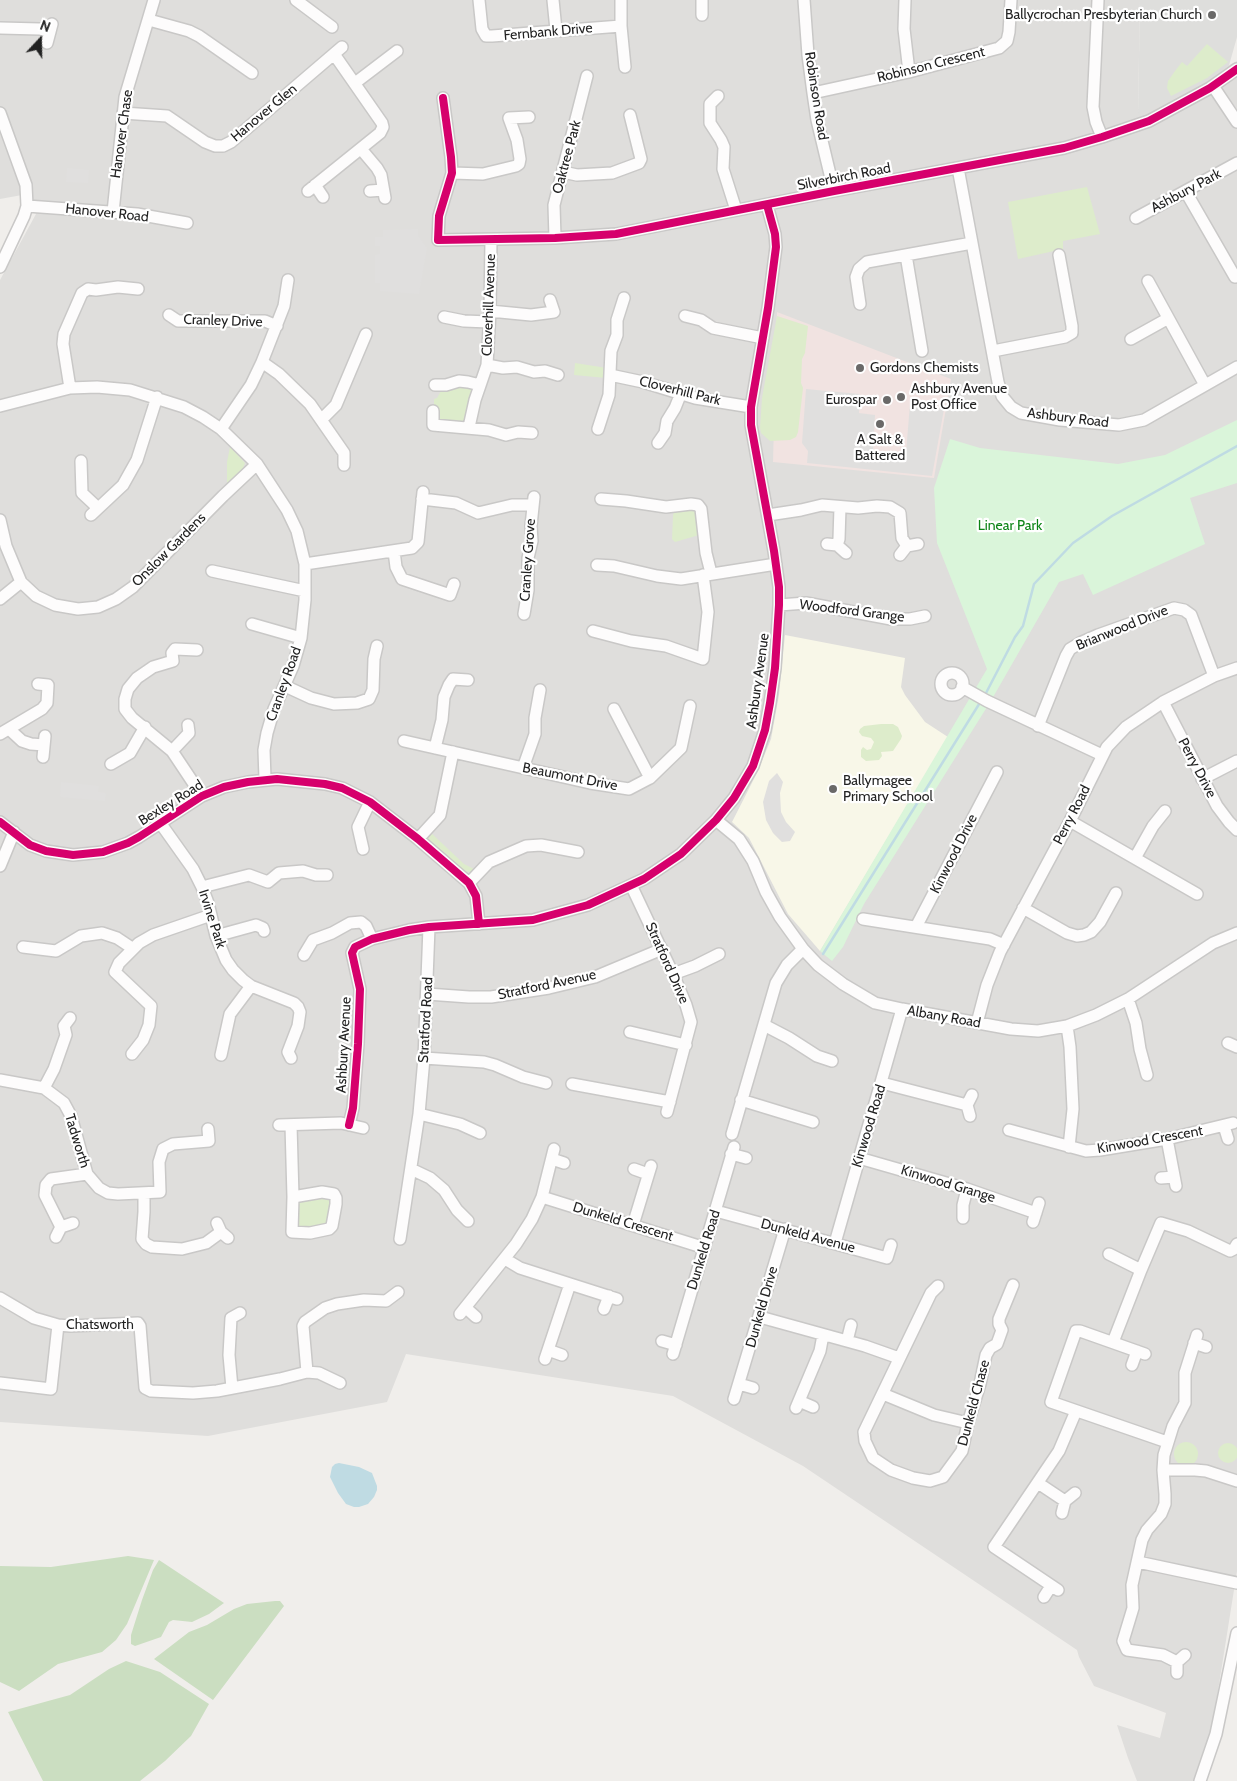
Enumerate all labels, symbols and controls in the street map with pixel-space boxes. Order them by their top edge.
place label: Ballycrochan Presbyterian Church [1005,7,1202,23]
marker: Ballycrochan Presbyterian Church [1206,9,1218,21]
north arrow [15,15,65,65]
text: N [38,16,53,36]
street label: Fernbank Drive [503,20,593,44]
street label: Robinson Crescent [875,43,987,87]
street label: Robinson Road [801,51,831,141]
street label: Hanover Glen [228,81,300,145]
street label: Hanover Chase [107,89,137,179]
street label: Oaktree Park [549,118,585,196]
street label: Silverbirch Road [796,160,892,194]
street label: Ashbury Park [1148,166,1224,216]
street label: Hanover Road [64,200,150,226]
street label: Cloverhill Avenue [479,253,499,357]
street label: Cranley Drive [183,311,263,331]
place label: Gordons Chemists [870,360,978,376]
marker: Gordons Chemists [854,362,866,374]
street label: Cloverhill Park [638,373,722,409]
place label: Ashbury Avenue Post Office [911,381,1007,414]
marker: Ashbury Avenue Post Office [895,391,907,403]
place label: Eurospar [825,392,877,408]
marker: Eurospar [881,394,893,406]
street label: Ashbury Road [1026,405,1110,431]
marker: A Salt & Battered [874,418,886,430]
place label: A Salt & Battered [855,432,905,464]
street label: Onslow Gardens [129,510,209,590]
street label: Cranley Grove [517,518,539,602]
park label: Linear Park [978,518,1042,534]
street label: Woodford Grange [799,596,905,626]
street label: Brianwood Drive [1073,602,1171,654]
street label: Ashbury Avenue [743,632,773,730]
street label: Cranley Road [263,644,305,724]
street label: Perry Drive [1174,735,1220,801]
street label: Beaumont Drive [521,760,619,794]
place label: Ballymagee Primary School [843,773,933,806]
street label: Bexley Road [136,777,206,829]
street label: Perry Road [1050,782,1094,848]
marker: Ballymagee Primary School [827,783,839,795]
street label: Kinwood Drive [927,812,981,896]
street label: Irvine Park [195,887,229,951]
street label: Stratford Drive [642,920,692,1006]
street label: Stratford Avenue [496,966,598,1004]
street label: Stratford Road [415,977,437,1063]
street label: Ashbury Avenue [333,997,355,1093]
street label: Albany Road [906,1002,982,1032]
street label: Kinwood Road [848,1083,890,1169]
street label: Tadworth [61,1112,93,1170]
street label: Kinwood Crescent [1096,1122,1204,1158]
street label: Kinwood Grange [899,1162,997,1206]
street label: Dunkeld Crescent [571,1199,675,1245]
street label: Dunkeld Road [684,1208,724,1292]
street label: Dunkeld Avenue [759,1215,857,1257]
street label: Dunkeld Drive [742,1264,782,1350]
street label: Chatsworth [66,1317,134,1333]
street label: Dunkeld Chase [954,1358,994,1448]

